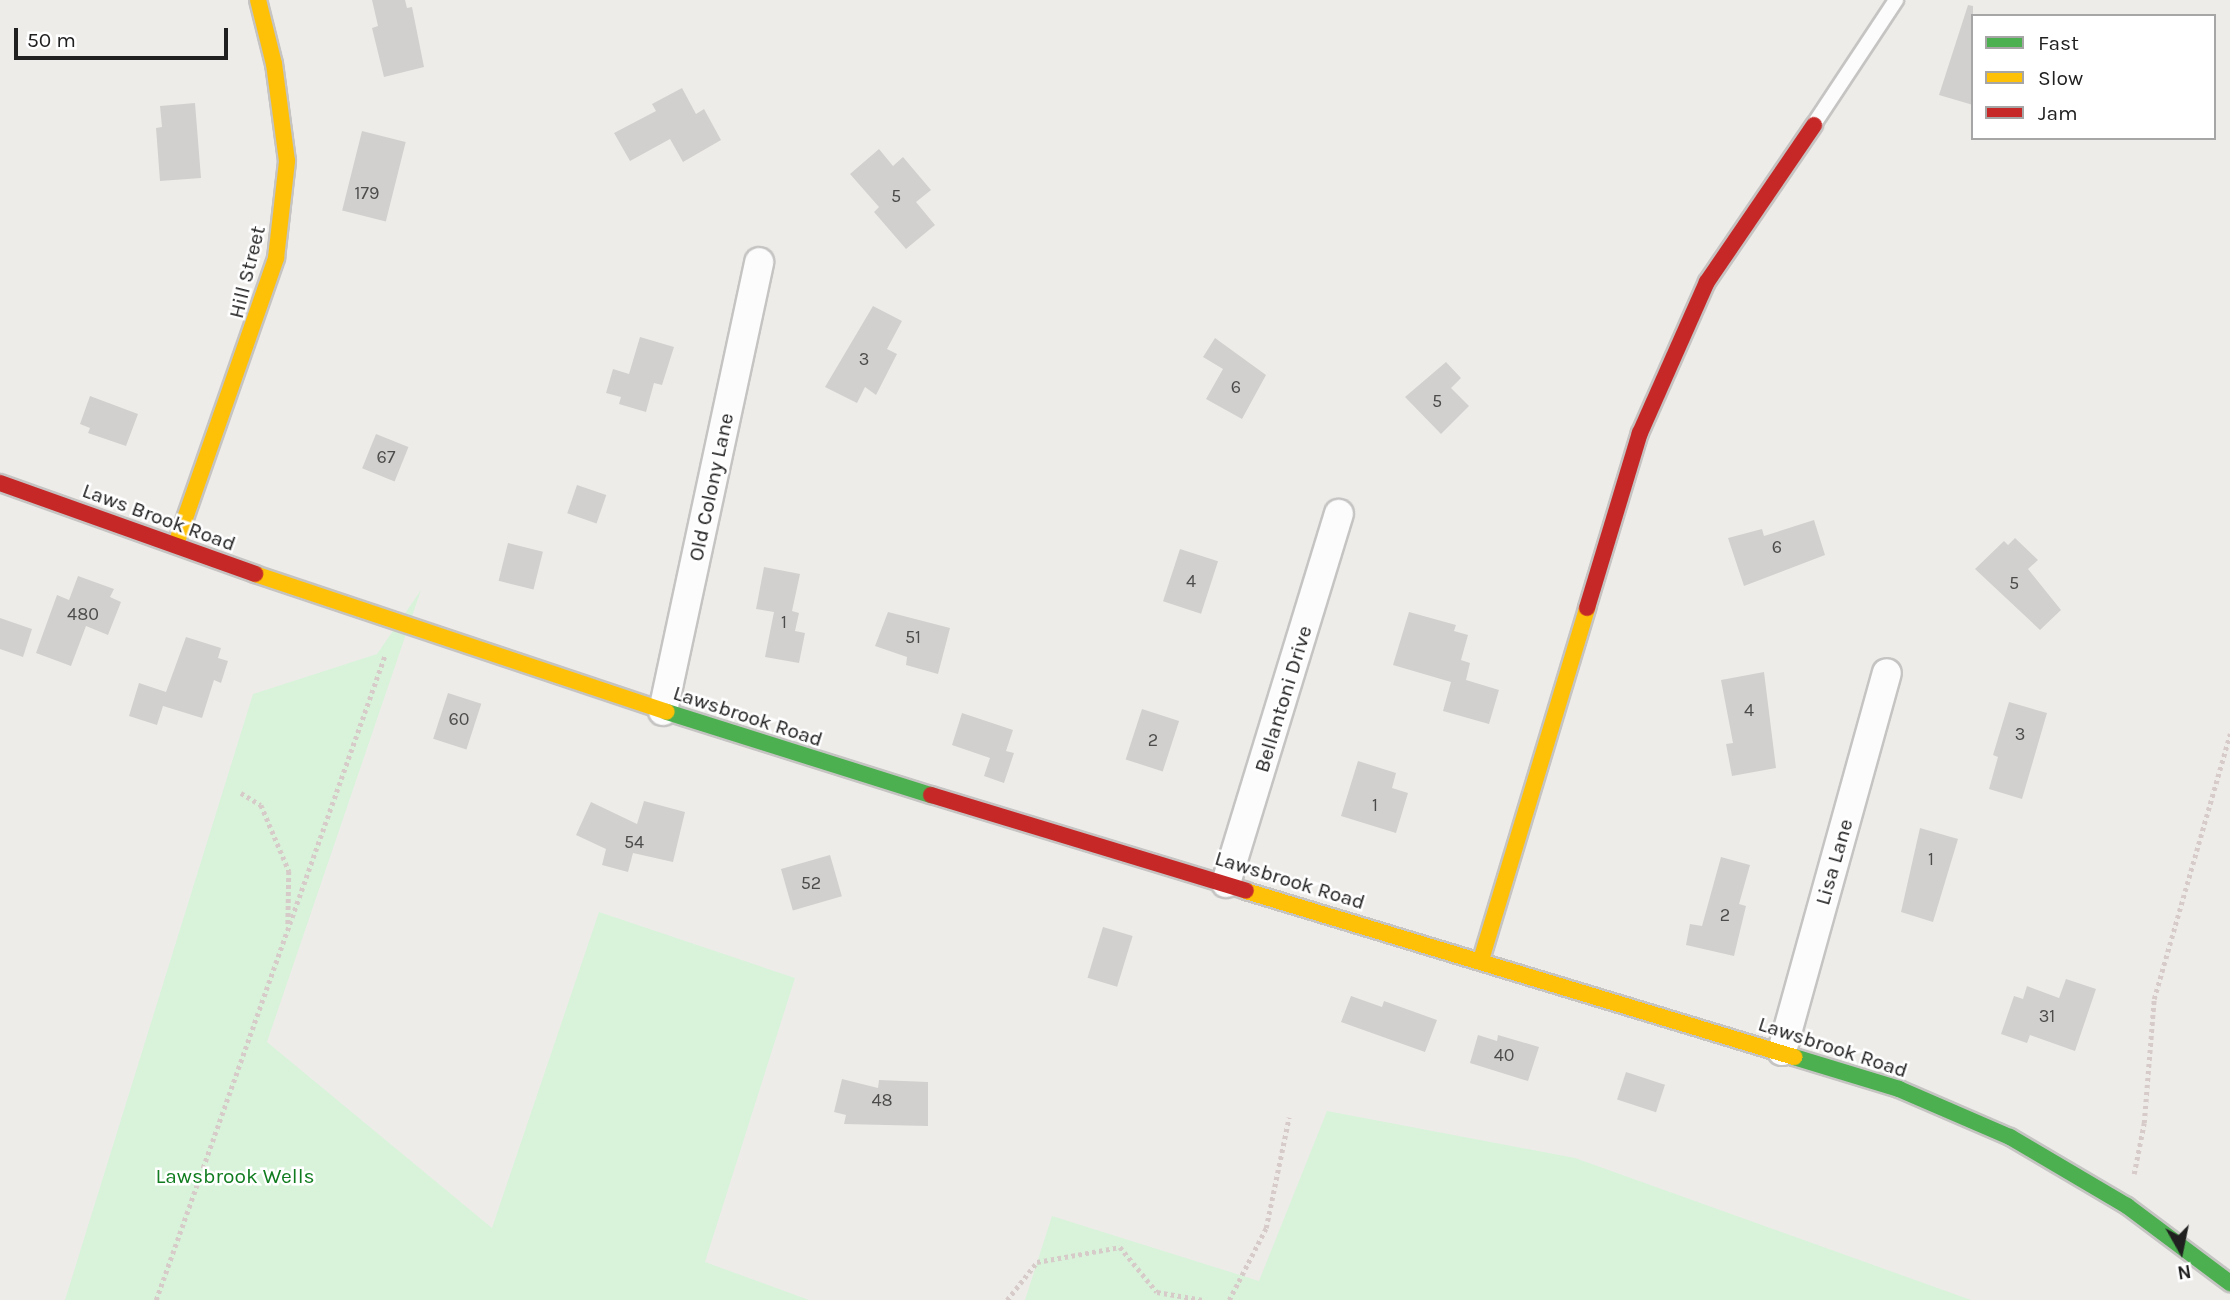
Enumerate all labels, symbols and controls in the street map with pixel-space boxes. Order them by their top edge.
scale bar [18,14,231,58]
legend [1971,14,2216,140]
text: 50 m [27,28,76,52]
text: Fast [2038,31,2079,55]
text: Slow [2038,66,2083,90]
text: Jam [2038,101,2078,125]
house number: 179 [355,182,379,204]
house number: 5 [891,185,901,207]
street label: Hill Street [223,223,271,321]
house number: 3 [859,348,869,370]
house number: 6 [1231,376,1241,398]
house number: 5 [1432,390,1442,412]
street label: Old Colony Lane [683,411,739,563]
house number: 67 [377,446,395,468]
street label: Laws Brook Road [79,478,239,556]
house number: 6 [1772,536,1782,558]
house number: 4 [1186,570,1196,592]
house number: 5 [2009,572,2019,594]
house number: 480 [67,603,99,625]
house number: 1 [781,611,787,633]
street label: Bellantoni Drive [1249,623,1317,775]
house number: 51 [905,626,921,648]
street label: Lawsbrook Road [670,680,826,752]
house number: 4 [1744,699,1754,721]
house number: 60 [449,708,469,730]
house number: 3 [2015,723,2025,745]
house number: 2 [1148,729,1158,751]
house number: 1 [1372,794,1378,816]
street label: Lisa Lane [1810,816,1858,908]
house number: 54 [624,831,644,853]
street label: Lawsbrook Road [1212,845,1368,915]
house number: 1 [1928,848,1934,870]
house number: 52 [801,872,821,894]
house number: 2 [1720,904,1730,926]
house number: 31 [2039,1005,2055,1027]
street label: Lawsbrook Road [1755,1011,1911,1083]
house number: 40 [1494,1044,1514,1066]
house number: 48 [871,1089,893,1111]
park label: Lawsbrook Wells [155,1163,315,1189]
north arrow [2146,1216,2216,1286]
text: N [2176,1260,2193,1284]

